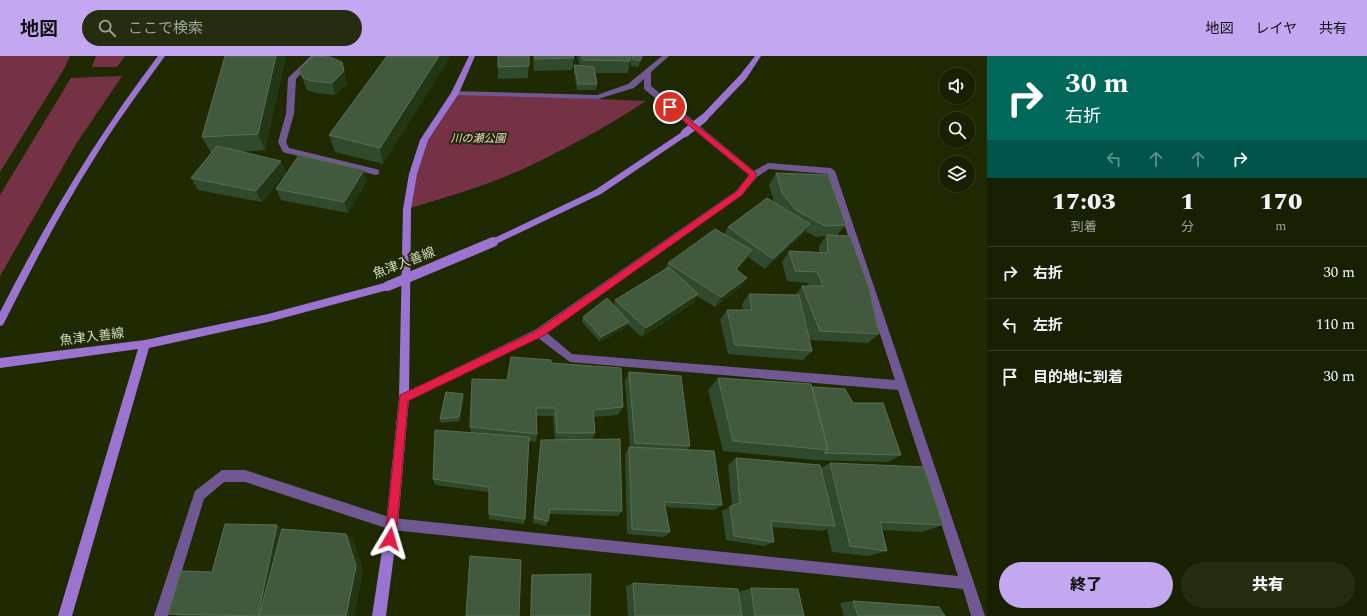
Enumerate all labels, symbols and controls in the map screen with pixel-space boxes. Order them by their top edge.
search box [82,10,362,46]
text: 地図 [20,15,58,44]
icon: search [96,17,118,39]
text: ここで検索 [128,17,203,40]
text: 地図 [1205,18,1233,39]
text: レイヤ [1255,18,1297,39]
text: 共有 [1319,18,1347,39]
text: 30 m [1065,62,1129,105]
map controls [939,68,975,192]
button: sound [939,68,975,104]
icon: right [999,72,1051,124]
pin [653,90,687,124]
icon: arrive [659,96,681,118]
text: 右折 [1065,103,1101,130]
button: search [939,112,975,148]
park label: 川の瀬公園 [451,130,507,147]
icon: left [1103,148,1125,170]
icon: ahead [1145,148,1167,170]
icon: ahead [1187,148,1209,170]
icon: right [1229,148,1251,170]
button: layers [939,156,975,192]
text: 17:03 [1052,184,1116,220]
text: 1 [1180,184,1195,220]
text: 170 [1259,184,1302,220]
text: m [1275,216,1286,236]
text: 到着 [1071,217,1097,237]
text: 分 [1181,217,1194,237]
street label: 魚津入善線 [370,242,438,284]
text: 30 m [1323,261,1355,284]
icon: right [999,262,1021,284]
text: 右折 [1033,262,1063,285]
text: 110 m [1316,313,1355,336]
icon: left [999,314,1021,336]
text: 左折 [1033,314,1063,337]
street label: 魚津入善線 [59,323,125,351]
text: 30 m [1323,365,1355,388]
icon: arrive [999,366,1021,388]
text: 目的地に到着 [1033,366,1123,389]
position arrow [369,518,411,560]
button: 終了 [999,562,1173,608]
button: 共有 [1181,562,1355,608]

